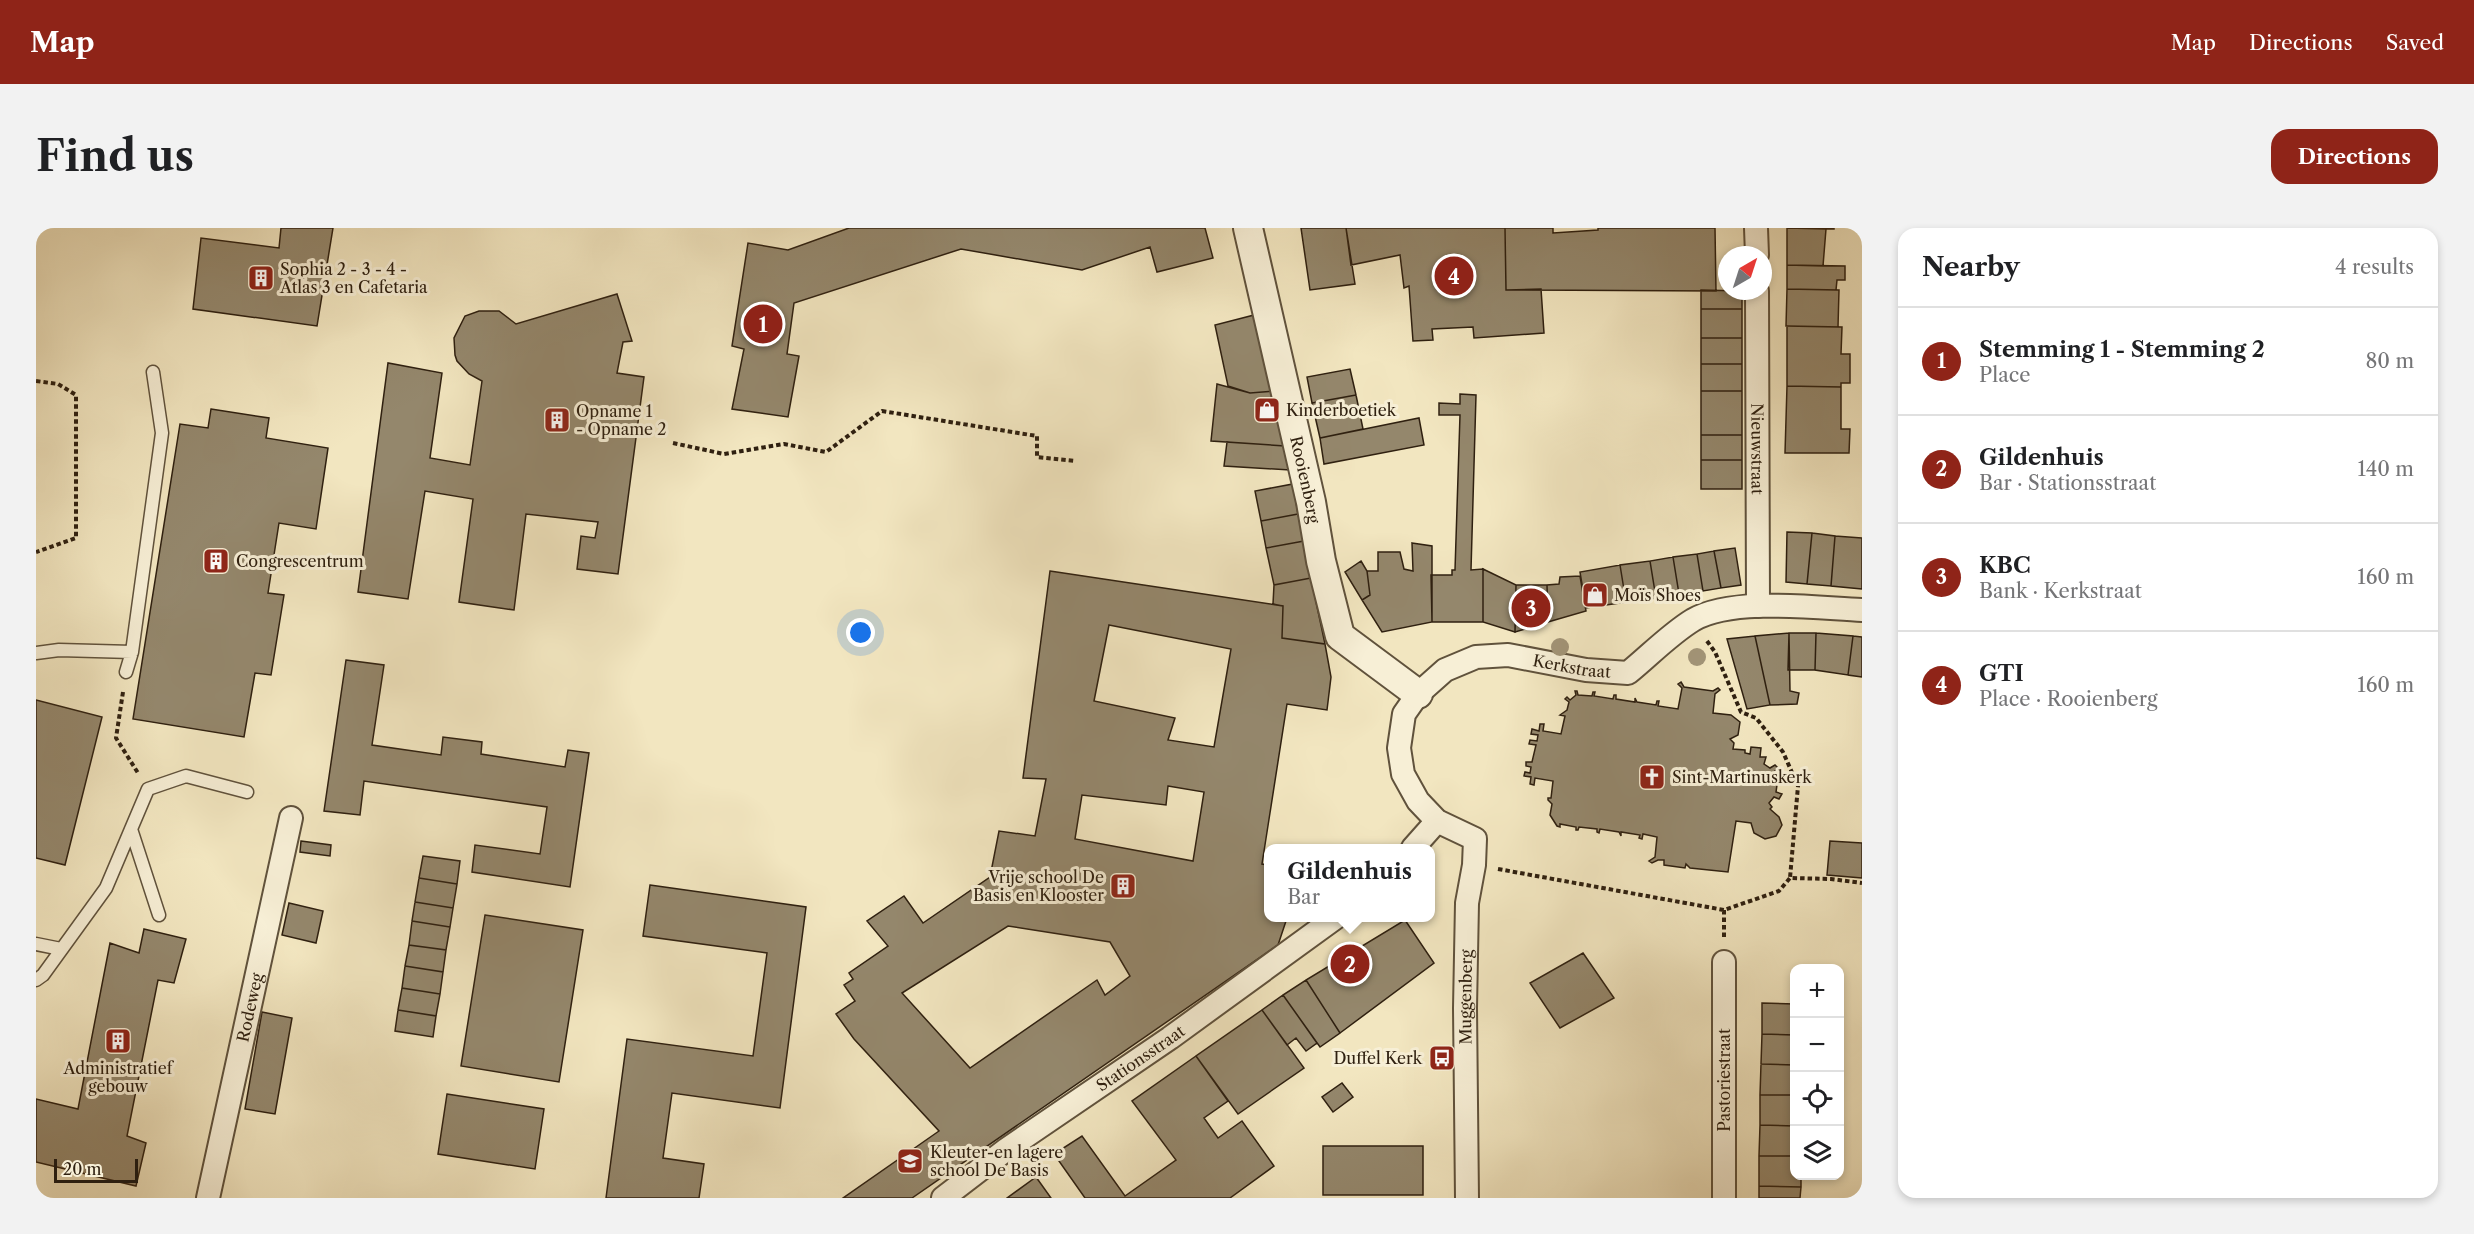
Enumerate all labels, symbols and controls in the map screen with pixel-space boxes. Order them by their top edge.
text: Map [30,25,94,59]
text: Map [2171,30,2216,55]
text: Directions [2249,30,2353,55]
text: Saved [2386,30,2444,55]
button: Directions [2271,129,2438,184]
text: Find us [36,130,194,182]
north arrow [1718,246,1772,300]
text: Nearby [1922,251,2020,283]
pin: 4 [1434,254,1474,298]
text: 4 results [2335,255,2414,279]
place label: Sophia 2 - 3 - 4 - Atlas 3 en Cafetaria [279,259,428,297]
building icon: Sophia 2 - 3 - 4 - Atlas 3 en Cafetaria [246,263,276,293]
pin: 1 [744,302,782,346]
text: Stemming 1 - Stemming 2 [1979,336,2265,363]
text: 1 [1937,349,1946,373]
text: 80 m [2366,349,2414,373]
text: Place [1979,363,2030,387]
shop icon: Kinderboetiek [1252,395,1282,425]
place label: Kinderboetiek [1286,400,1397,420]
place label: Opname 1 - Opname 2 [576,401,667,439]
street label: Nieuwstraat [1747,403,1768,495]
building icon: Opname 1 - Opname 2 [542,405,572,435]
street label: Rooienberg [1286,434,1325,525]
text: Gildenhuis [1979,444,2104,471]
text: 2 [1936,457,1947,481]
text: 140 m [2357,457,2414,481]
text: Bar · Stationsstraat [1979,471,2156,495]
building icon: Congrescentrum [201,546,231,576]
place label: Congrescentrum [236,551,364,571]
text: KBC [1979,552,2031,579]
text: 3 [1936,565,1947,589]
text: 160 m [2357,565,2414,589]
text: Bank · Kerkstraat [1979,579,2142,603]
shop icon: Moïs Shoes [1580,580,1610,610]
place label: Moïs Shoes [1614,585,1701,605]
pin: 3 [1512,586,1550,631]
your location [846,618,875,647]
street label: Kerkstraat [1531,650,1612,682]
text: GTI [1979,660,2024,687]
text: 4 [1936,673,1947,697]
text: 160 m [2357,673,2414,697]
text: Place · Rooienberg [1979,687,2158,711]
church icon: Sint-Martinuskerk [1637,762,1667,792]
place label: Sint-Martinuskerk [1672,767,1812,787]
popup [1264,844,1435,922]
text: Gildenhuis [1287,858,1412,885]
place label: Vrije school De Basis en Klooster [973,867,1104,905]
building icon: Vrije school De Basis en Klooster [1108,871,1138,901]
text: Bar [1287,885,1320,909]
pin: 2 [1330,942,1370,986]
street label: Muggenberg [1455,949,1476,1045]
map controls [1790,964,1844,1180]
button: + [1790,964,1844,1018]
street label: Rodeweg [232,971,267,1044]
button: − [1790,1018,1844,1072]
street label: Stationsstraat [1092,1021,1189,1095]
building icon: Administratief gebouw [103,1026,133,1056]
street label: Pastoriestraat [1714,1028,1734,1132]
bus stop icon: Duffel Kerk [1427,1043,1457,1073]
place label: Duffel Kerk [1333,1048,1423,1068]
place label: Administratief gebouw [63,1058,175,1096]
button: locate [1790,1072,1844,1126]
button: layers [1790,1126,1844,1180]
place label: Kleuter-en lagere school De Basis [930,1142,1063,1180]
school or university icon: Kleuter-en lagere school De Basis [895,1146,925,1176]
scale bar [54,1156,138,1184]
text: 20 m [63,1159,102,1179]

